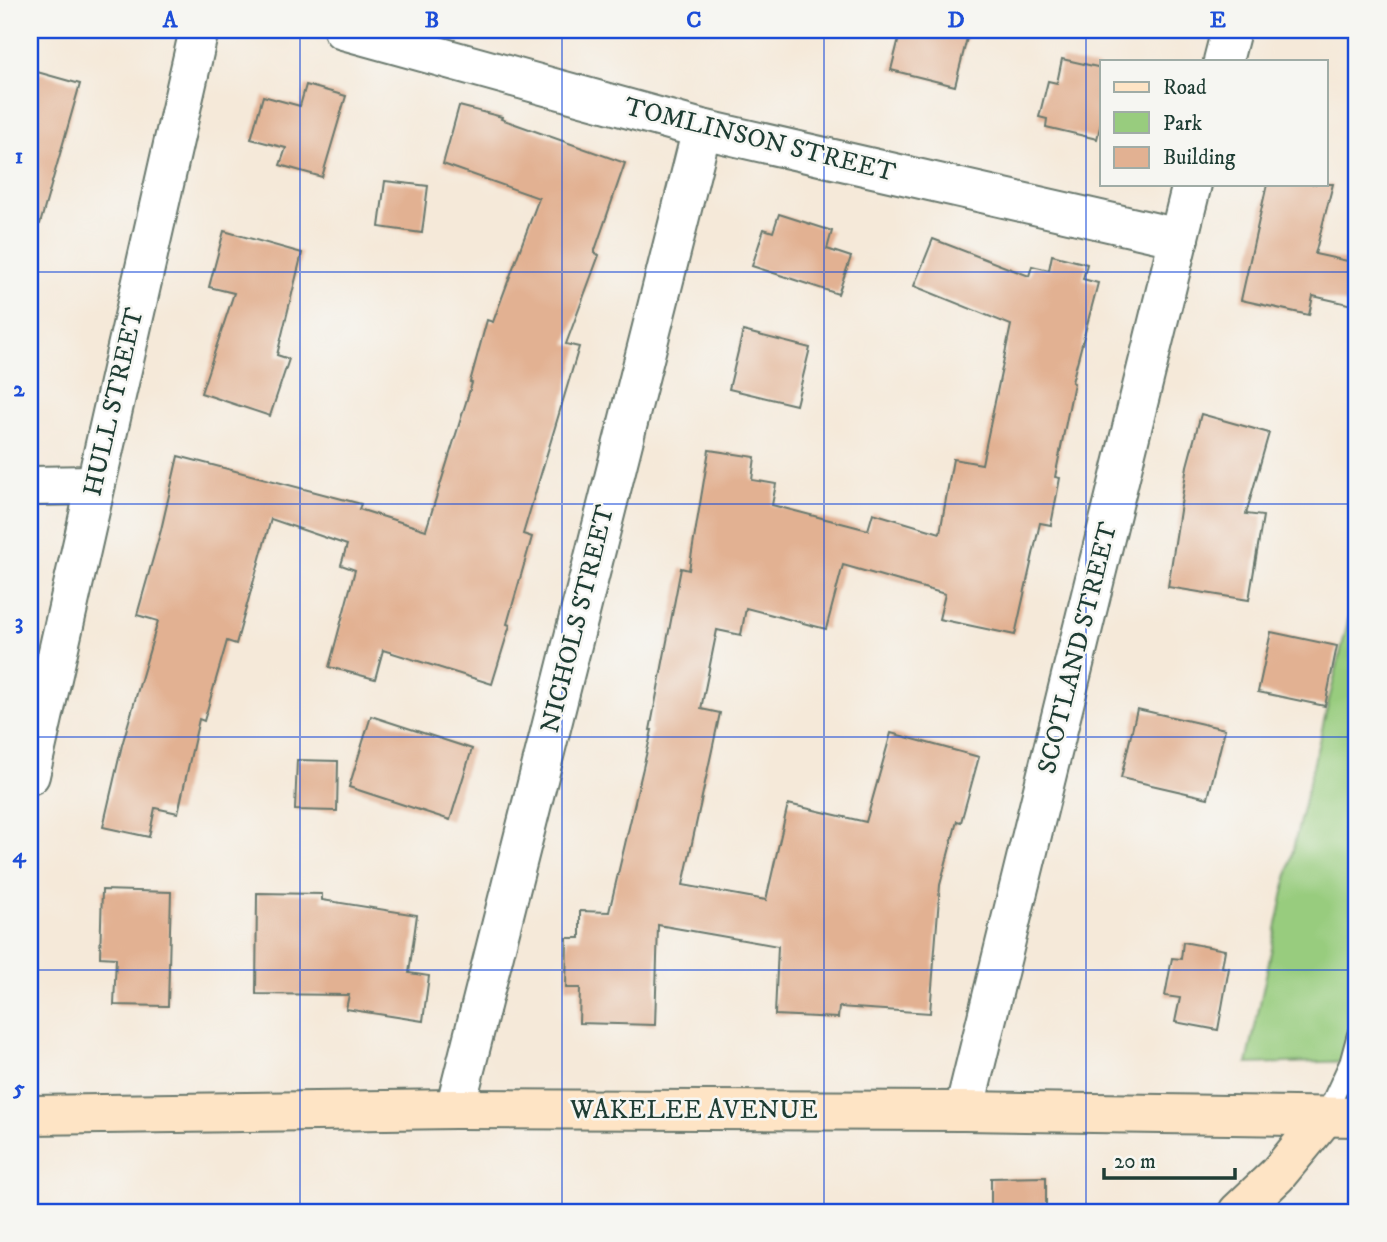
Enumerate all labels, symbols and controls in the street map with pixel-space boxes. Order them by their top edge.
text: A [162,6,179,35]
text: B [425,6,439,35]
text: C [686,6,702,35]
text: D [947,6,965,35]
text: E [1210,6,1226,35]
legend [1100,60,1328,186]
text: Road [1163,75,1207,101]
street label: TOMLINSON STREET [621,90,899,190]
text: Park [1163,111,1203,137]
text: 1 [15,142,23,171]
text: Building [1163,145,1236,171]
street label: HULL STREET [76,304,152,499]
text: 2 [13,375,25,404]
street label: NICHOLS STREET [534,501,622,736]
street label: SCOTLAND STREET [1031,518,1125,777]
text: 3 [15,608,23,637]
text: 4 [12,841,27,870]
text: 5 [12,1074,25,1103]
street label: WAKELEE AVENUE [569,1094,818,1127]
scale bar [1104,1137,1235,1181]
text: 20 m [1114,1149,1156,1175]

